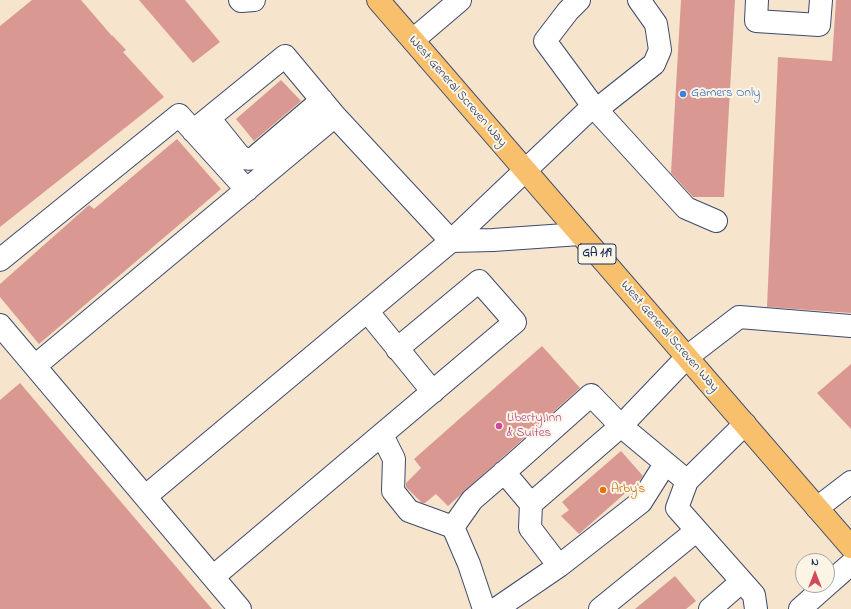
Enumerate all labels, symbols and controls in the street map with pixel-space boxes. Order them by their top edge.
street label: West General Screven Way [405,33,509,151]
place label: Gamers Only [691,86,760,102]
marker: Gamers Only [678,89,688,99]
road number: GA 119 [578,244,616,264]
street label: West General Screven Way [617,278,721,396]
place label: Liberty Inn & Suites [507,411,562,442]
marker: Liberty Inn & Suites [494,421,504,431]
place label: Arby's [611,482,645,498]
marker: Arby's [598,485,608,495]
north arrow [795,553,835,593]
text: N [811,554,819,570]

